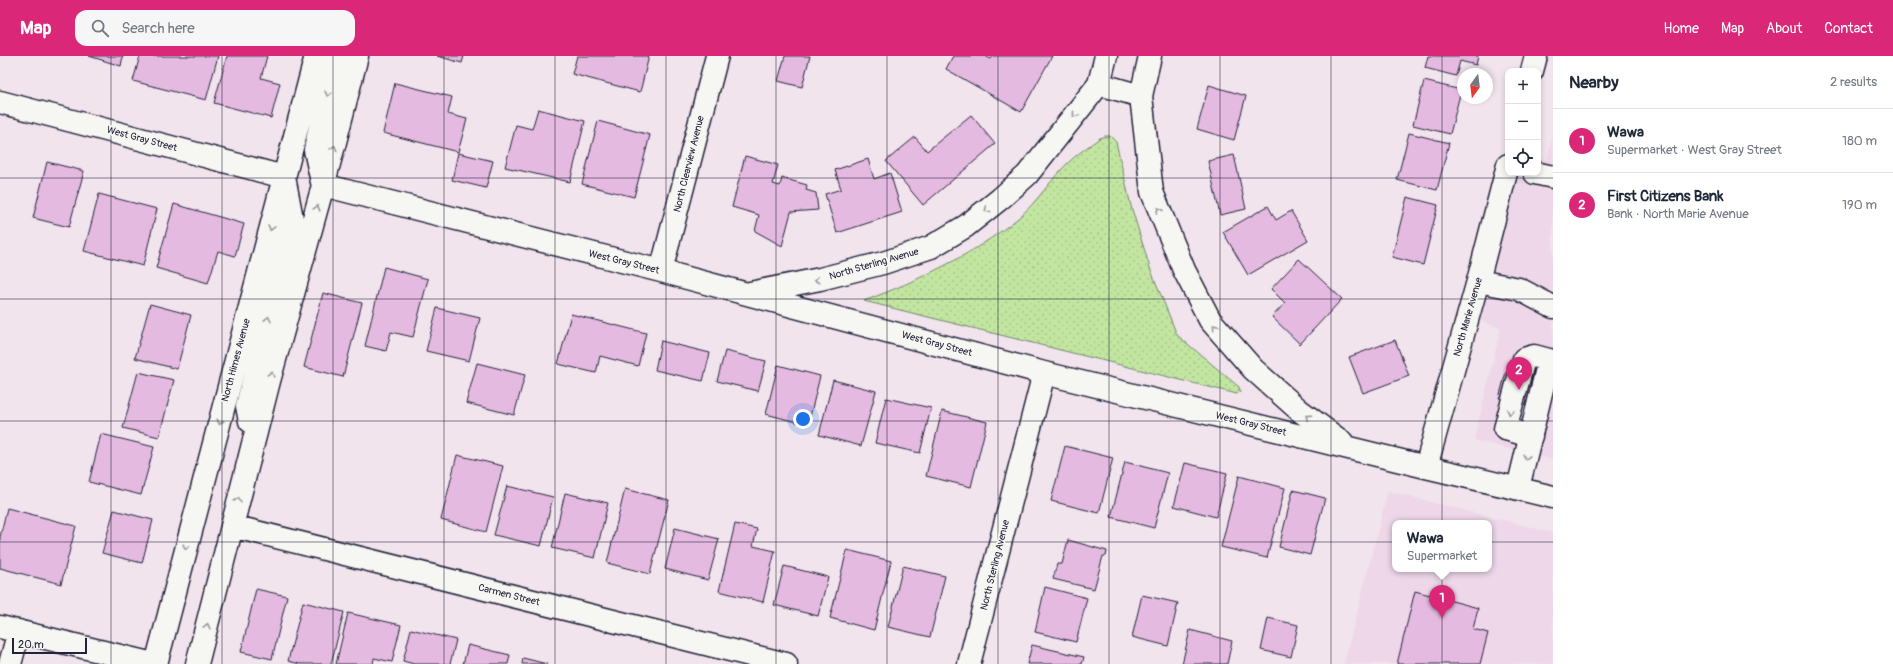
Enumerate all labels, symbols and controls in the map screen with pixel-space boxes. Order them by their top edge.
search box [75,10,355,46]
text: Map [20,16,51,40]
icon: search [89,17,111,39]
text: Search here [121,19,195,38]
text: Home [1664,20,1699,37]
text: Map [1721,20,1744,37]
text: About [1766,20,1802,37]
text: Contact [1824,20,1873,37]
north arrow [1457,68,1493,104]
map controls [1505,68,1541,176]
button: + [1505,68,1541,104]
text: Nearby [1569,72,1618,93]
text: 2 results [1830,74,1877,90]
one-way arrow [324,91,332,97]
button: − [1505,104,1541,140]
one-way arrow [1073,110,1080,117]
street label: North Clearview Avenue [671,114,707,214]
text: Wawa [1607,123,1644,142]
street label: West Gray Street [105,124,180,154]
text: 1 [1579,133,1585,149]
text: 180 m [1842,133,1877,149]
button: locate [1505,140,1541,176]
text: Supermarket · West Gray Street [1607,142,1782,158]
one-way arrow [329,145,338,152]
text: First Citizens Bank [1607,187,1724,206]
text: 2 [1578,197,1586,213]
text: 190 m [1842,197,1877,213]
one-way arrow [312,205,321,212]
one-way arrow [984,205,991,212]
text: Bank · North Marie Avenue [1607,206,1749,222]
one-way arrow [1156,207,1164,214]
one-way arrow [267,224,276,231]
street label: North Sterling Avenue [828,245,920,283]
street label: West Gray Street [587,247,662,277]
one-way arrow [814,275,820,283]
street label: North Marie Avenue [1451,276,1485,358]
one-way arrow [264,316,272,322]
street label: North Himes Avenue [219,317,253,403]
one-way arrow [1213,324,1220,332]
street label: West Gray Street [900,329,975,359]
pin: 2 [1506,357,1532,390]
one-way arrow [266,371,275,378]
your location [793,409,813,429]
street label: West Gray Street [1214,409,1289,439]
one-way arrow [1506,409,1514,415]
one-way arrow [1305,414,1312,422]
one-way arrow [216,418,225,425]
one-way arrow [1522,454,1530,460]
one-way arrow [234,497,242,503]
street label: North Sterling Avenue [978,519,1012,611]
popup [1392,520,1492,572]
text: Wawa [1407,529,1444,548]
one-way arrow [182,543,191,550]
text: Supermarket [1407,548,1477,564]
street label: Carmen Street [477,582,542,609]
pin: 1 [1429,585,1455,618]
one-way arrow [202,623,210,629]
scale bar [12,636,87,655]
text: 20 m [18,638,44,651]

